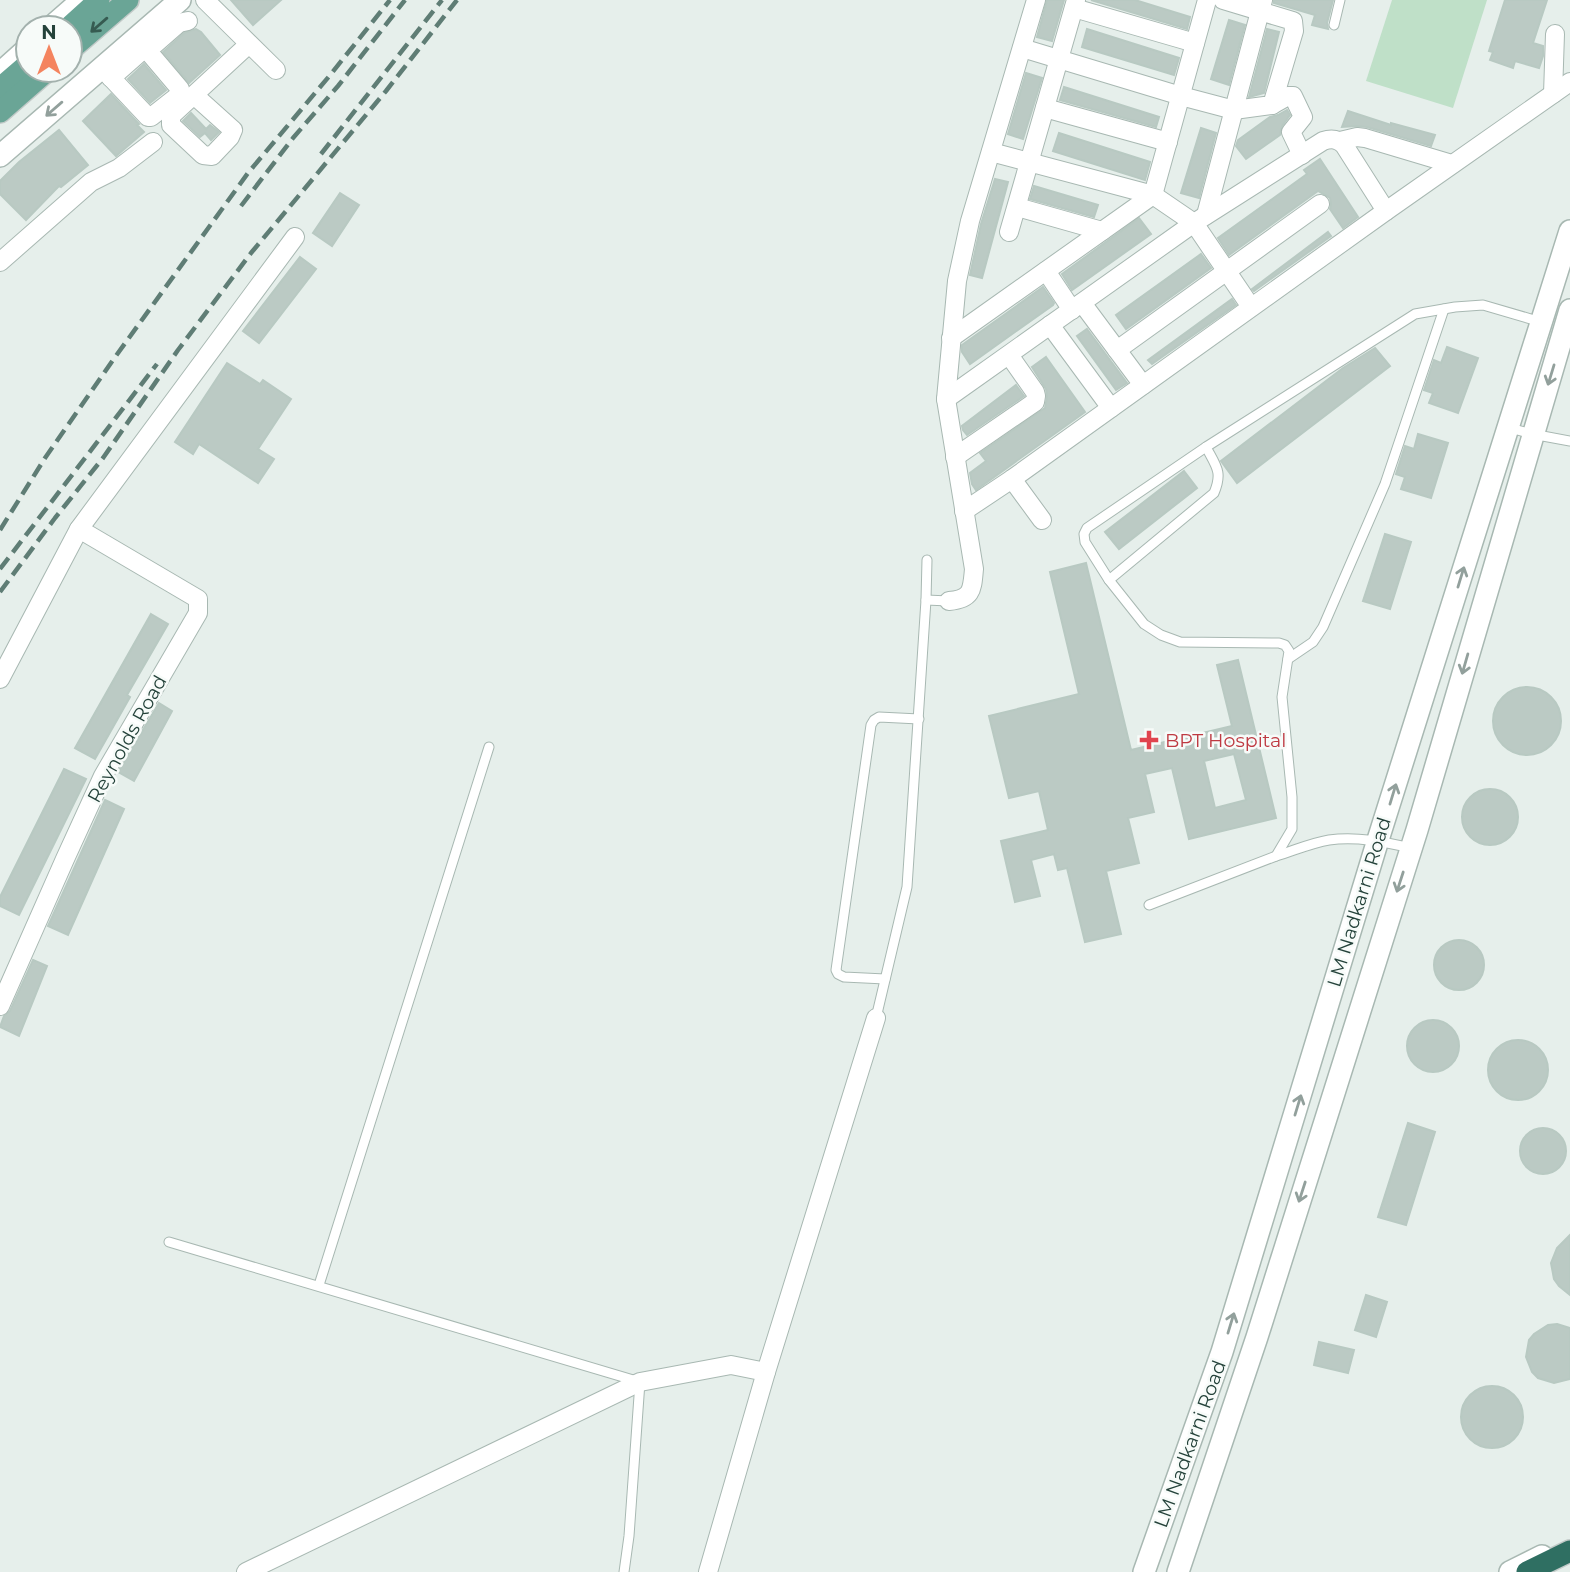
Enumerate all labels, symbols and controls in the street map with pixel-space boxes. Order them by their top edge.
north arrow [14,14,84,84]
one-way arrow [90,17,108,33]
text: N [41,21,57,44]
one-way arrow [46,101,64,117]
one-way arrow [1543,364,1556,386]
one-way arrow [1456,566,1468,588]
one-way arrow [1458,652,1471,674]
street label: Reynolds Road [83,671,171,807]
place label: BPT Hospital [1165,729,1286,752]
marker: BPT Hospital [1139,730,1159,750]
one-way arrow [1387,783,1400,805]
street label: LM Nadkarni Road [1322,814,1396,990]
one-way arrow [1393,870,1406,892]
one-way arrow [1292,1094,1305,1116]
one-way arrow [1295,1181,1308,1203]
one-way arrow [1226,1312,1239,1334]
street label: LM Nadkarni Road [1149,1357,1231,1531]

